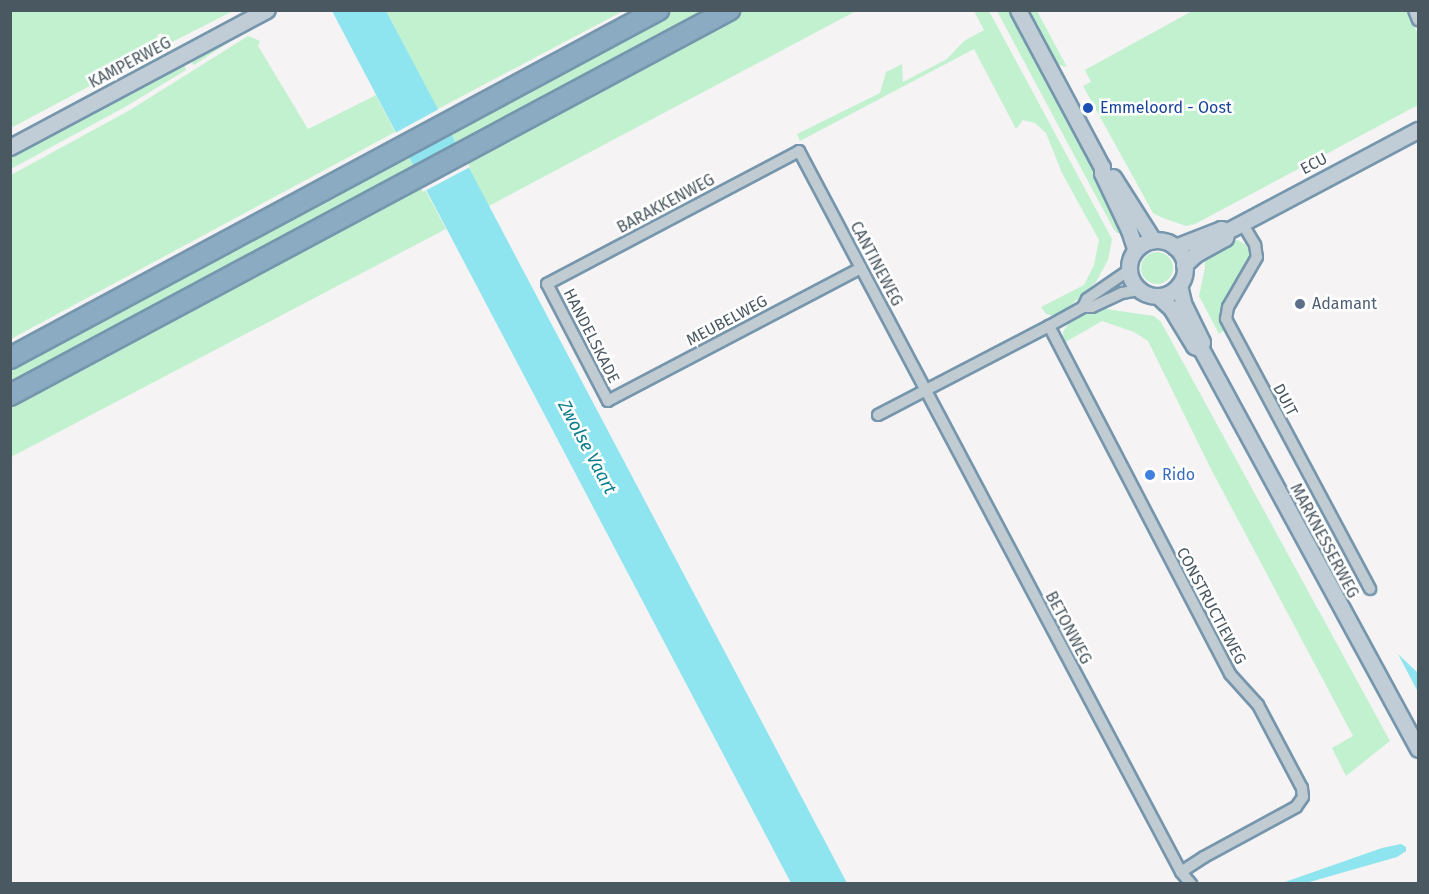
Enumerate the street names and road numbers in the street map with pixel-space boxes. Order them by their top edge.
street label: KAMPERWEG [86,33,174,93]
street label: ECU [1297,149,1331,179]
street label: BARAKKENWEG [614,170,718,238]
street label: CANTINEWEG [846,218,906,310]
street label: HANDELSKADE [559,285,623,387]
street label: MEUBELWEG [683,292,771,350]
street label: DUIT [1269,381,1301,419]
street label: MARKNESSERWEG [1286,480,1362,602]
street label: CONSTRUCTIEWEG [1172,544,1250,668]
street label: BETONWEG [1041,588,1095,668]

